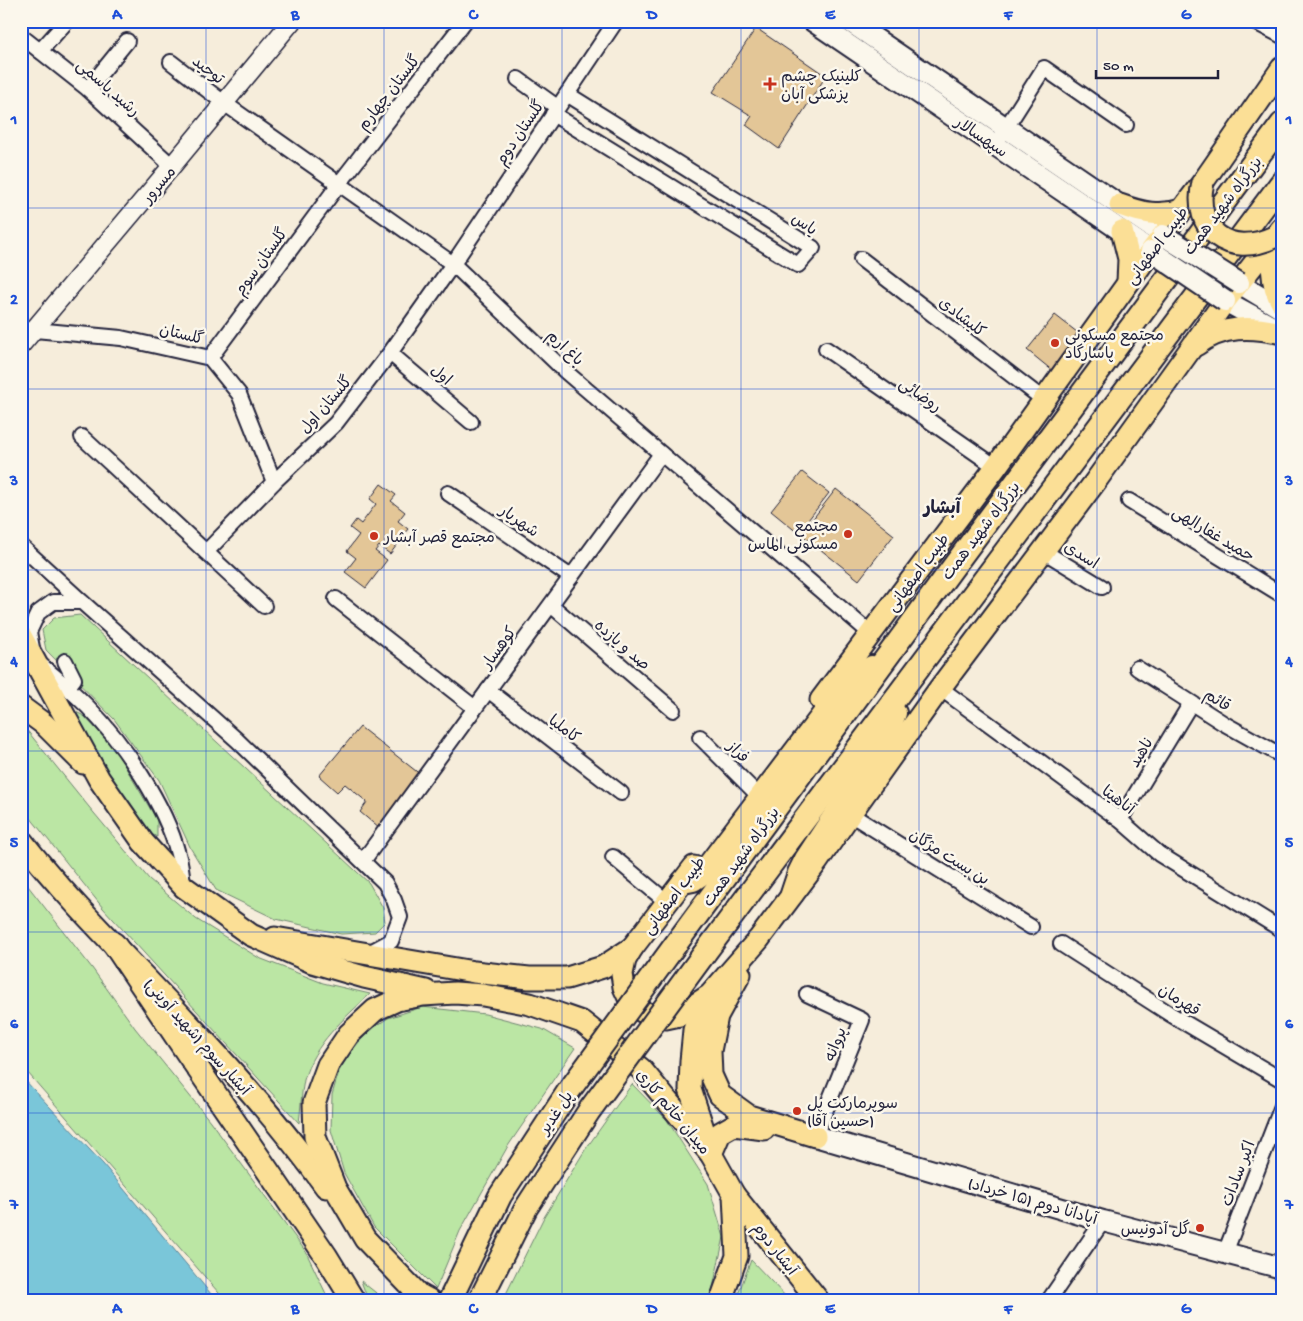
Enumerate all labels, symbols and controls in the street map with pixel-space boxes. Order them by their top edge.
text: A [111,7,123,26]
text: B [290,7,300,26]
text: C [468,7,479,26]
text: D [645,7,658,26]
text: E [825,7,836,26]
text: F [1003,7,1014,26]
text: G [1181,7,1192,26]
scale bar [1096,48,1218,80]
street label: گلستان چهارم [353,51,426,136]
street label: توحید [187,53,227,90]
street label: رشید یاسمی [71,57,142,122]
text: 50 m [1103,58,1134,76]
place label: کلینیک چشم پزشکی آبان [781,69,862,106]
marker: کلینیک چشم پزشکی آبان [763,77,777,91]
street label: گلستان دوم [491,96,551,170]
text: 1 [10,112,17,131]
text: 1 [1285,112,1292,131]
street label: سپهسالار [948,113,1010,163]
street label: بزرگراه شهید همت [1179,152,1268,260]
street label: مسرور [138,164,182,210]
street label: طبیب اصفهانی [1123,204,1194,290]
street label: یاس [787,210,820,241]
street label: گلستان سوم [230,224,294,301]
text: 2 [10,292,18,311]
text: 2 [1285,292,1293,311]
street label: کلیشادی [934,295,988,343]
street label: گلستان [157,319,206,351]
street label: باغ ارم [541,327,587,372]
place label: مجتمع مسکونی پاسارگاد [1065,328,1164,365]
marker: مجتمع مسکونی پاسارگاد [1049,337,1061,349]
street label: اول [425,362,454,391]
street label: گلستان اول [295,371,358,439]
street label: روضائی [894,376,944,418]
text: 3 [9,473,18,492]
text: 3 [1284,473,1293,492]
street label: بزرگراه شهید همت [937,477,1026,585]
district label: آبشار [922,497,962,520]
street label: شهریار [493,501,541,543]
street label: حمید غفارالهی [1168,504,1257,568]
place label: مجتمع مسکونی الماس [748,519,838,556]
marker: مجتمع مسکونی الماس [842,528,854,540]
place label: مجتمع قصر آبشار [382,529,495,549]
marker: مجتمع قصر آبشار [368,530,380,542]
street label: طبیب اصفهانی [884,531,955,617]
street label: اسدی [1059,539,1101,575]
street label: صد و یازده [589,617,652,676]
street label: کوهسار [478,624,523,676]
text: 4 [9,654,18,673]
text: 4 [1284,654,1293,673]
street label: قائم [1199,687,1233,717]
street label: کاملیا [543,713,583,749]
street label: ناهید [1127,735,1159,772]
street label: فراز [720,737,751,768]
street label: آناهیتا [1097,782,1139,821]
street label: بزرگراه شهید همت [698,803,785,912]
street label: بن بست مژگان [904,824,993,891]
text: 5 [10,835,19,854]
text: 5 [1285,835,1294,854]
street label: طبیب اصفهانی [640,854,711,940]
street label: آبشار سوم (شهید آوینی) [138,975,254,1101]
street label: قهرمان [1154,982,1203,1022]
text: 6 [10,1016,19,1035]
text: 6 [1285,1016,1294,1035]
street label: پروانه [822,1025,853,1065]
street label: میدان خاتم کاری [630,1067,713,1160]
street label: پل غدیر [535,1089,579,1141]
place label: سوپرمارکت پل (حسین آقا) [807,1096,898,1133]
marker: سوپرمارکت پل (حسین آقا) [791,1105,803,1117]
street label: اکبر سادات [1219,1139,1261,1210]
street label: آپادانا دوم (۱۵ خرداد) [965,1175,1100,1231]
text: 7 [9,1197,19,1216]
text: 7 [1284,1197,1294,1216]
street label: آبشار دوم [747,1219,801,1281]
place label: گل آدونیس [1121,1219,1190,1241]
marker: گل آدونیس [1194,1222,1206,1234]
text: A [111,1301,123,1320]
text: B [290,1301,300,1320]
text: C [468,1301,479,1320]
text: D [645,1301,658,1320]
text: E [825,1301,836,1320]
text: F [1003,1301,1014,1320]
text: G [1181,1301,1192,1320]

